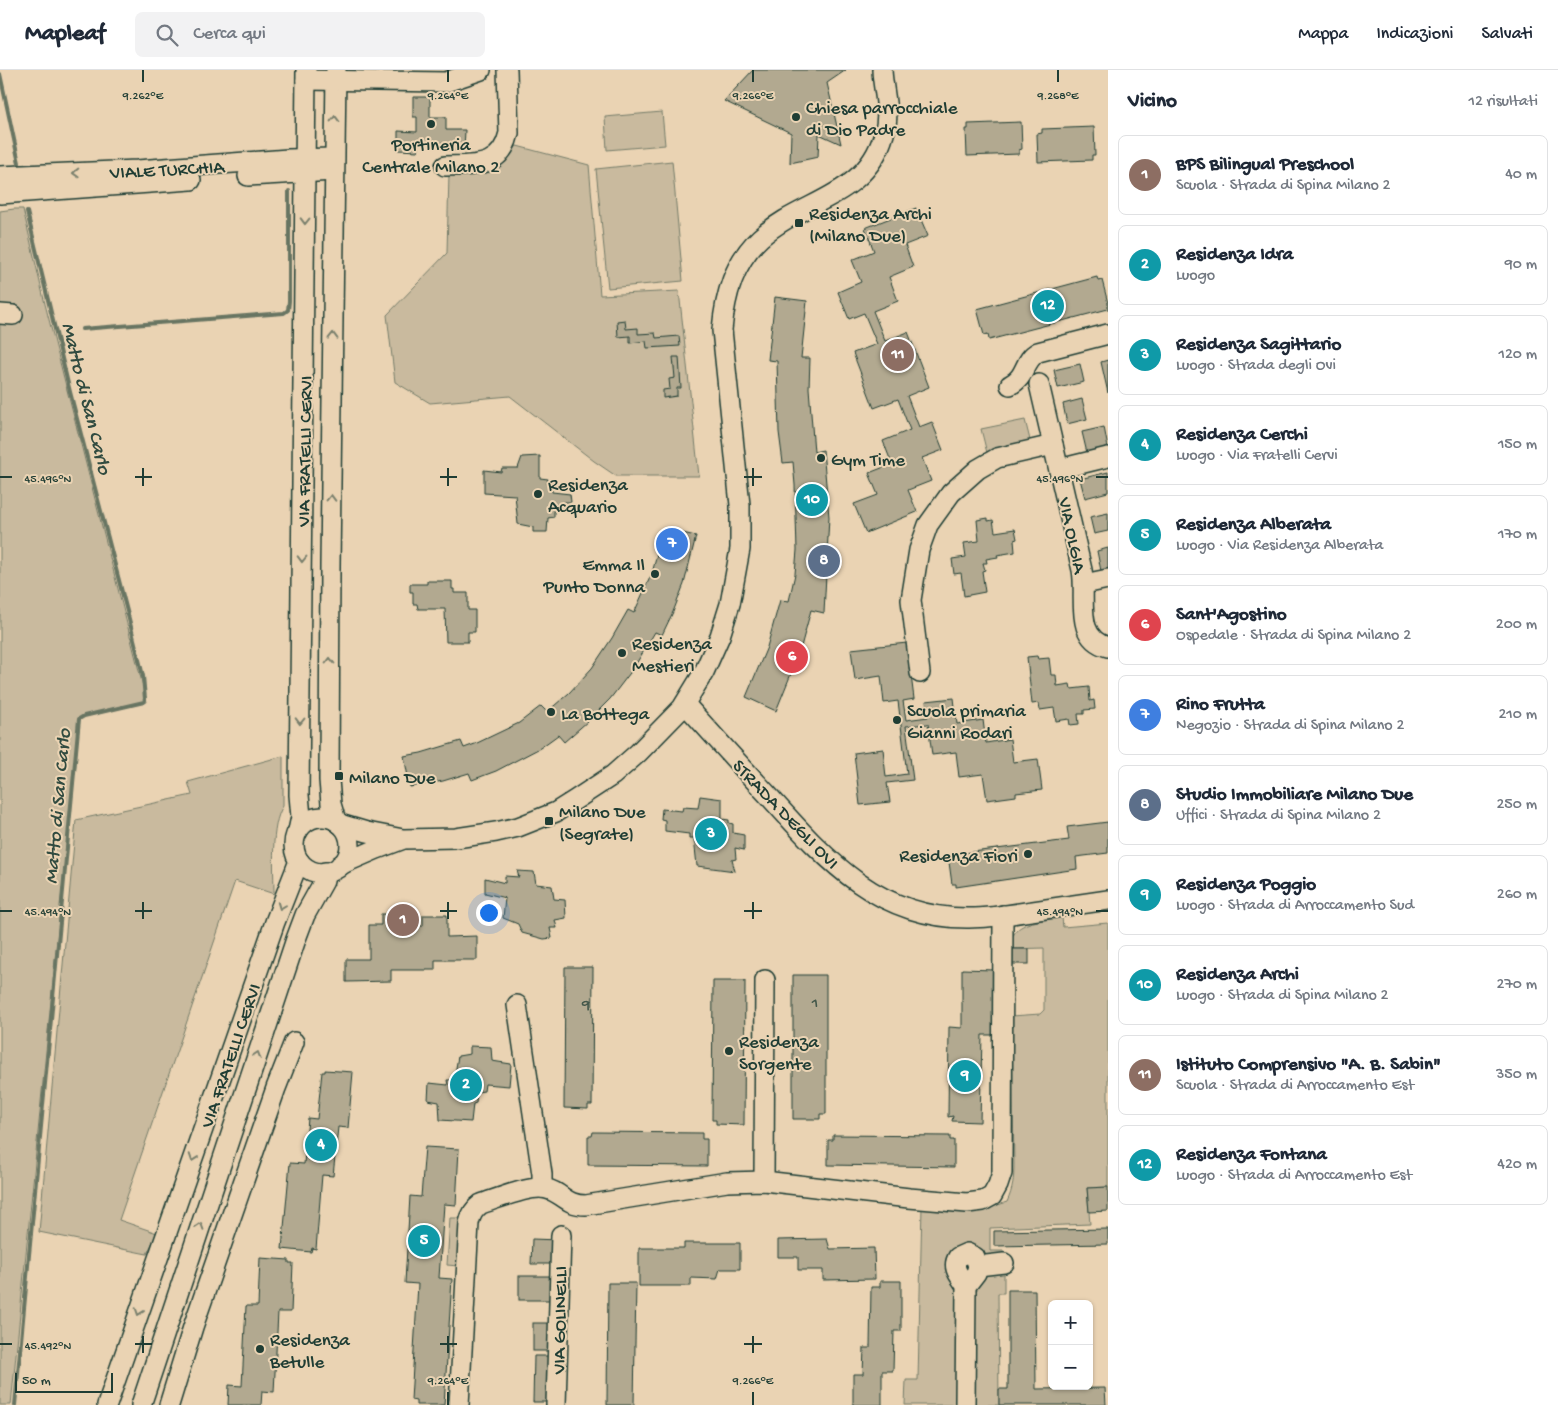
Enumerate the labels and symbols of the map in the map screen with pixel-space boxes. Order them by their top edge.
text: 9.262°E [122,90,164,104]
text: 9.264°E [427,90,469,104]
text: 9.266°E [732,90,774,104]
text: 9.268°E [1036,90,1079,104]
place label: Chiesa parrocchiale di Dio Padre [806,98,958,143]
marker: Chiesa parrocchiale di Dio Padre [790,111,802,123]
one-way arrow [330,115,340,122]
marker: Portineria Centrale Milano 2 [425,118,437,130]
place label: Portineria Centrale Milano 2 [362,135,500,180]
street label: VIALE TURCHIA [108,157,227,186]
one-way arrow [72,167,80,178]
place label: Residenza Archi (Milano Due) [809,204,932,249]
marker: Residenza Archi (Milano Due) [793,217,805,229]
one-way arrow [300,218,310,226]
pin: 12 [1032,287,1064,325]
water label: Matto di San Carlo [55,321,115,479]
one-way arrow [328,332,338,340]
pin: 11 [882,336,914,374]
street label: VIA FRATELLI CERVI [294,375,319,528]
place label: Gym Time [831,450,905,473]
marker: Gym Time [815,452,827,464]
text: 45.496°N [25,473,72,487]
text: 45.496°N [1037,473,1084,487]
place label: Residenza Acquario [548,475,629,520]
pin: 10 [796,481,828,519]
marker: Residenza Acquario [532,488,544,500]
one-way arrow [325,494,336,502]
street label: VIA OLGIA [1051,495,1090,578]
pin: 7 [656,525,688,563]
pin: 8 [808,542,840,580]
place label: Emma Il Punto Donna [543,555,646,600]
one-way arrow [297,556,307,563]
marker: Emma Il Punto Donna [649,568,661,580]
place label: Residenza Mestieri [632,634,713,679]
pin: 6 [776,638,808,676]
marker: Residenza Mestieri [616,647,628,659]
one-way arrow [325,657,335,664]
place label: Scuola primaria Gianni Rodari [907,701,1027,746]
place label: La Bottega [561,704,651,727]
marker: La Bottega [545,706,557,718]
marker: Scuola primaria Gianni Rodari [891,714,903,726]
one-way arrow [295,718,305,726]
water label: Matto di San Carlo [41,726,78,885]
street label: STRADA DEGLI OVI [726,756,843,875]
place label: Milano Due [349,768,436,791]
marker: Milano Due [333,770,345,782]
place label: Milano Due (Segrate) [559,802,646,847]
marker: Milano Due (Segrate) [543,815,555,827]
pin: 3 [695,815,727,853]
place label: Residenza Fiori [899,846,1018,869]
marker: Residenza Fiori [1022,848,1034,860]
your location [476,900,502,926]
one-way arrow [277,901,287,910]
pin: 1 [387,901,419,939]
text: 45.494°N [25,906,71,920]
text: 45.494°N [1037,906,1083,920]
street label: VIA FRATELLI CERVI [197,981,268,1132]
house number: 1 [811,995,818,1014]
house number: 9 [581,997,590,1016]
place label: Residenza Sorgente [739,1032,820,1077]
marker: Residenza Sorgente [723,1045,735,1057]
one-way arrow [252,1051,262,1060]
pin: 9 [949,1057,981,1095]
pin: 2 [450,1066,482,1104]
pin: 4 [305,1126,337,1164]
one-way arrow [189,1154,199,1162]
one-way arrow [195,1222,205,1231]
pin: 5 [408,1222,440,1260]
street label: VIA GOLINELLI [549,1266,574,1376]
one-way arrow [135,1307,145,1316]
place label: Residenza Betulle [269,1330,351,1375]
text: 45.492°N [25,1340,71,1354]
marker: Residenza Betulle [254,1343,266,1355]
scale bar [15,1370,112,1393]
text: 9.264°E [427,1375,469,1389]
text: 9.266°E [732,1375,774,1389]

